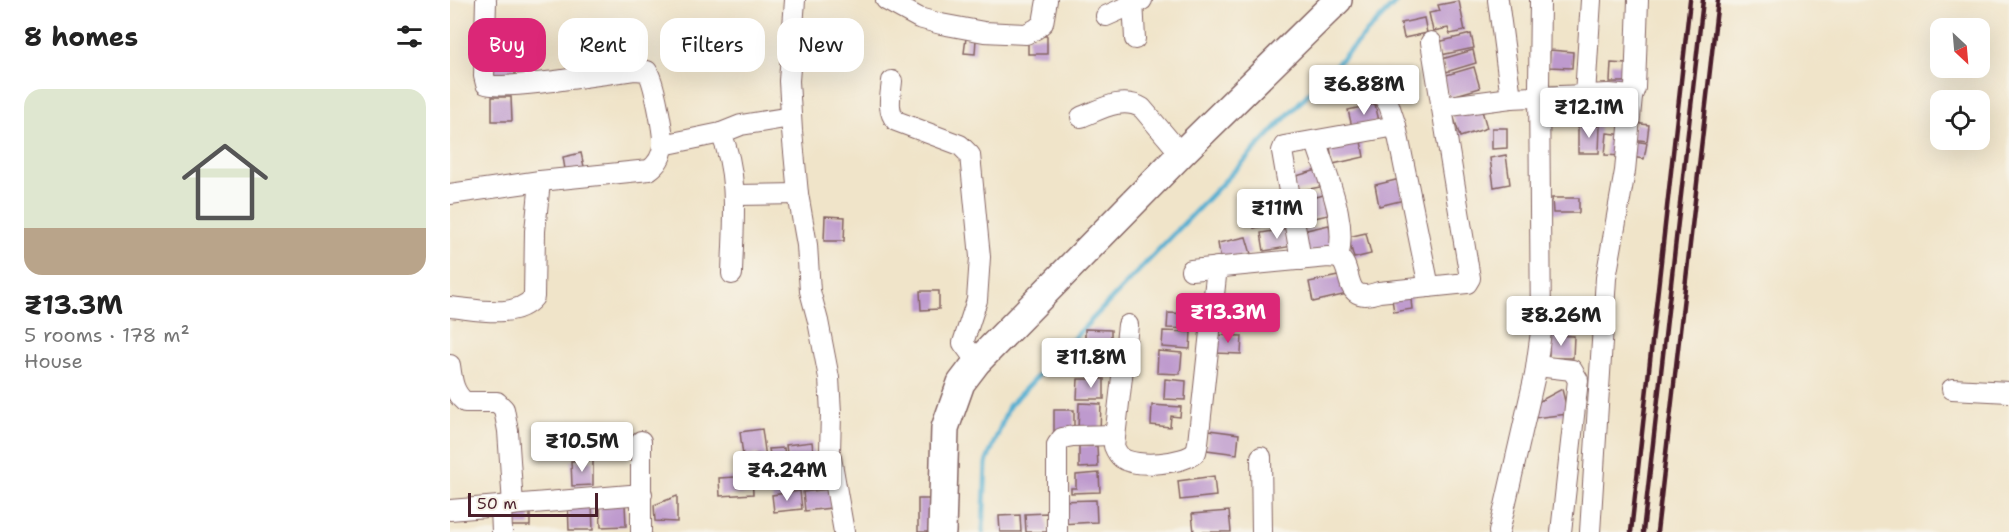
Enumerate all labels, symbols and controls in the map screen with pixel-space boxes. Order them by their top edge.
chip: Buy [468,18,546,72]
chip: Rent [558,18,648,72]
chip: Filters [660,18,765,72]
chip: New [777,18,864,72]
north arrow [1930,18,1990,78]
map controls [1930,18,1990,150]
text: 8 homes [24,19,138,54]
icon: filters [393,20,426,53]
pin: ₹6.88M [1315,65,1413,116]
text: ₹6.88M [1323,71,1405,97]
pin: ₹12.1M [1540,88,1638,139]
button: locate [1930,90,1990,150]
text: ₹12.1M [1554,94,1624,120]
icon: home [171,128,279,236]
pin: ₹11M [1241,189,1313,240]
text: ₹11M [1251,195,1303,221]
text: ₹13.3M [24,287,123,322]
pin: ₹13.3M [1179,293,1277,344]
pin: ₹8.26M [1512,296,1610,347]
text: ₹13.3M [1190,299,1266,325]
text: ₹8.26M [1521,302,1601,328]
text: 5 rooms · 178 m² [24,322,190,348]
pin: ₹11.8M [1042,338,1140,389]
text: ₹11.8M [1056,344,1126,370]
text: House [24,348,83,374]
pin: ₹10.5M [533,422,631,473]
text: ₹10.5M [545,428,619,454]
pin: ₹4.24M [738,451,836,502]
text: ₹4.24M [747,457,827,483]
scale bar [468,490,598,518]
text: 50 m [477,493,517,514]

